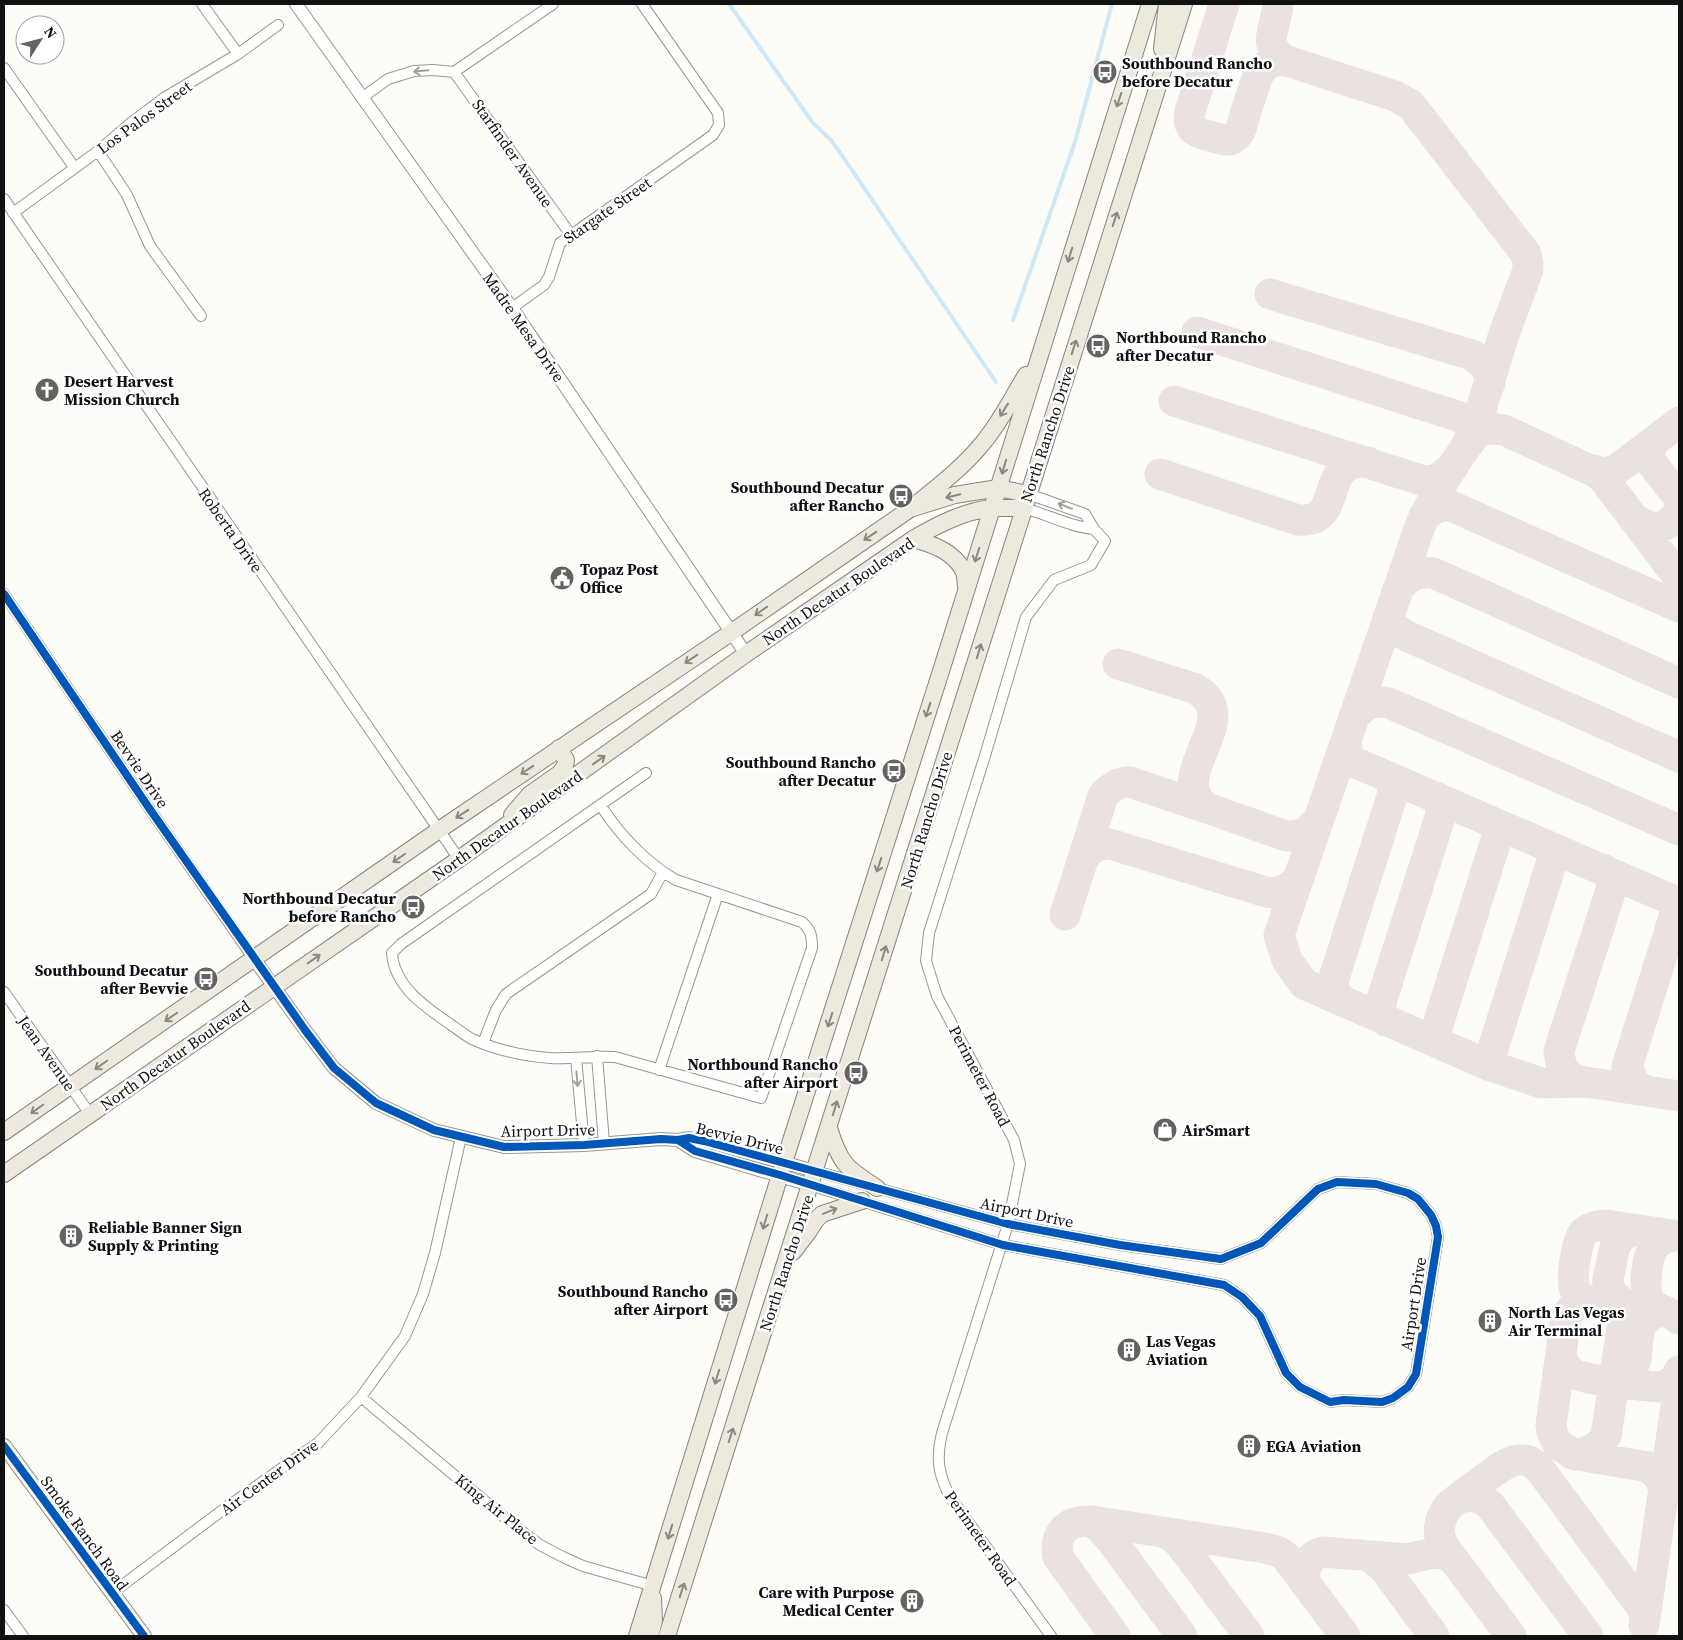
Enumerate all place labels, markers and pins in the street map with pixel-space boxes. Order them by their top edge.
place label: Southbound Rancho before Decatur [1122,52,1272,92]
bus stop icon: Southbound Rancho before Decatur [1092,59,1118,85]
place label: Northbound Rancho after Decatur [1116,326,1266,366]
bus stop icon: Northbound Rancho after Decatur [1085,333,1111,359]
place label: Desert Harvest Mission Church [64,370,180,410]
church icon: Desert Harvest Mission Church [34,377,60,403]
place label: Southbound Decatur after Rancho [731,476,885,516]
bus stop icon: Southbound Decatur after Rancho [888,483,914,509]
place label: Topaz Post Office [580,558,659,598]
public building icon: Topaz Post Office [549,565,575,591]
place label: Southbound Rancho after Decatur [726,751,877,791]
bus stop icon: Southbound Rancho after Decatur [881,758,907,784]
place label: Northbound Decatur before Rancho [242,887,397,927]
bus stop icon: Northbound Decatur before Rancho [400,894,426,920]
place label: Southbound Decatur after Bevvie [35,959,189,999]
bus stop icon: Southbound Decatur after Bevvie [193,966,219,992]
place label: Northbound Rancho after Airport [688,1053,838,1093]
bus stop icon: Northbound Rancho after Airport [843,1060,869,1086]
shop icon: AirSmart [1152,1117,1178,1143]
place label: AirSmart [1182,1119,1250,1141]
place label: Reliable Banner Sign Supply & Printing [88,1216,242,1256]
building icon: Reliable Banner Sign Supply & Printing [58,1223,84,1249]
place label: Southbound Rancho after Airport [558,1280,708,1320]
bus stop icon: Southbound Rancho after Airport [713,1287,739,1313]
place label: North Las Vegas Air Terminal [1508,1301,1625,1341]
building icon: North Las Vegas Air Terminal [1477,1308,1503,1334]
place label: Las Vegas Aviation [1146,1330,1216,1370]
building icon: Las Vegas Aviation [1116,1337,1142,1363]
building icon: EGA Aviation [1236,1433,1262,1459]
place label: EGA Aviation [1266,1435,1361,1457]
place label: Care with Purpose Medical Center [758,1581,895,1621]
building icon: Care with Purpose Medical Center [899,1588,925,1614]

